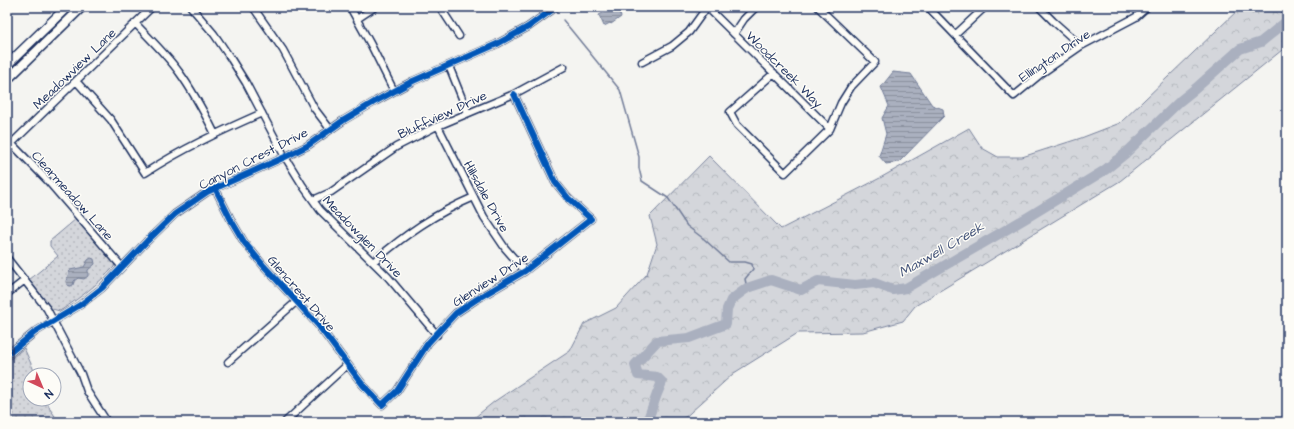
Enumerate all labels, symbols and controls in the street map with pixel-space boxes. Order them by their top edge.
street label: Meadowview Lane [29,24,120,113]
street label: Ellington Drive [1015,25,1094,87]
street label: Woodcreek Way [741,27,827,113]
street label: Bluffview Drive [395,86,490,143]
street label: Canyon Crest Drive [196,124,312,195]
street label: Clearmeadow Lane [27,147,117,244]
street label: Hillsdale Drive [459,157,513,236]
street label: Meadowglen Drive [318,192,406,282]
water label: Maxwell Creek [895,217,988,282]
street label: Glenview Drive [449,248,532,311]
street label: Glencrest Drive [263,252,339,336]
north arrow [22,367,62,407]
text: N [41,386,56,402]

